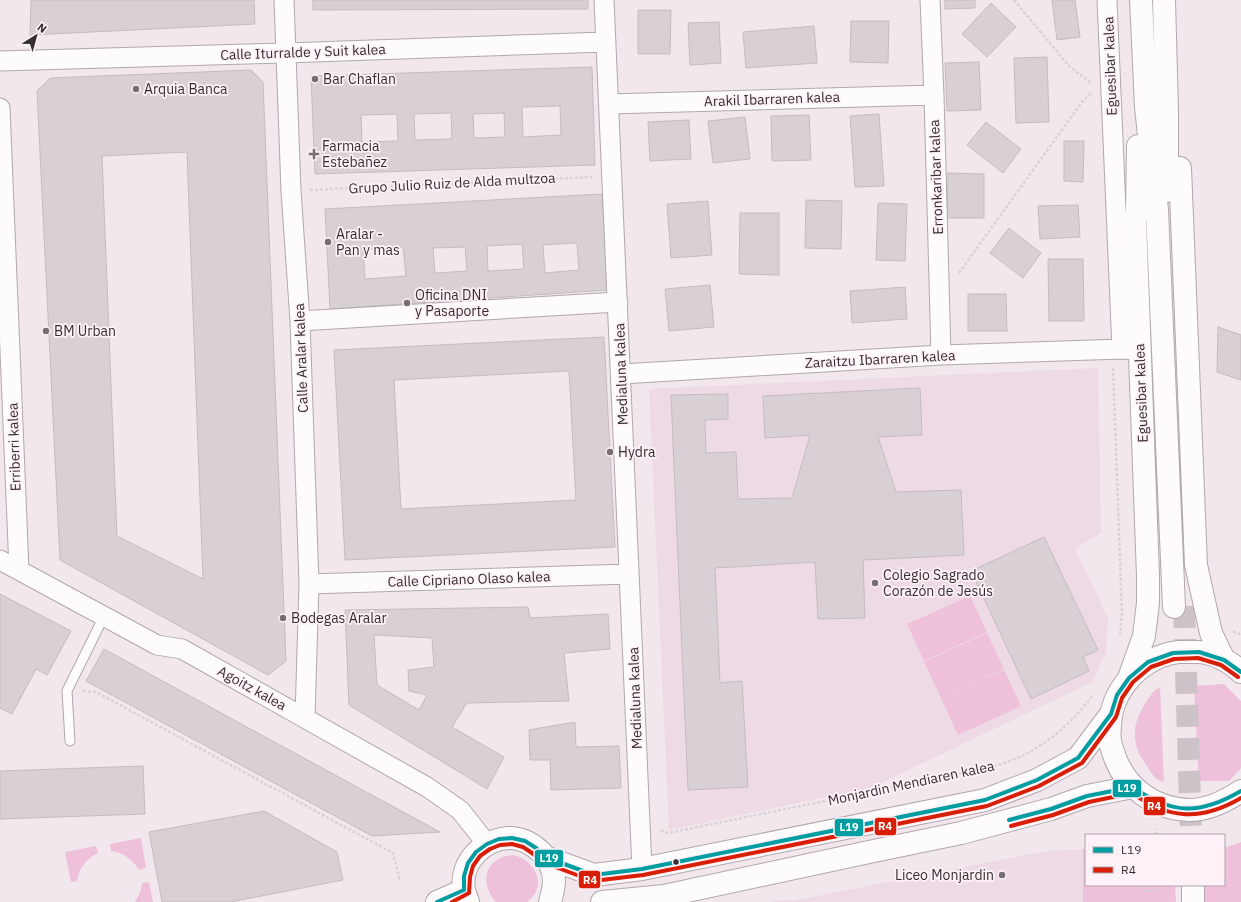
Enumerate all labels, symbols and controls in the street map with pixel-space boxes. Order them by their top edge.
north arrow [16,16,56,56]
street label: Eguesibar kalea [1099,16,1121,116]
text: N [35,20,49,36]
street label: Calle Iturralde y Suit kalea [220,40,387,64]
place label: Bar Chaflan [323,70,396,88]
marker: Bar Chaflan [310,74,320,84]
place label: Arquia Banca [144,80,228,98]
marker: Arquia Banca [131,84,141,94]
street label: Arakil Ibarraren kalea [704,88,841,110]
street label: Erronkaribar kalea [925,119,947,235]
place label: Farmacia Estebañez [322,137,388,171]
marker: Farmacia Estebañez [309,149,319,159]
street label: Grupo Julio Ruiz de Alda multzoa [348,169,556,197]
place label: Aralar - Pan y mas [336,225,400,259]
marker: Aralar - Pan y mas [323,237,333,247]
place label: Oficina DNI y Pasaporte [415,286,489,320]
marker: Oficina DNI y Pasaporte [402,298,412,308]
street label: Calle Aralar kalea [290,302,312,413]
place label: BM Urban [54,322,116,340]
street label: Medialuna kalea [610,322,632,425]
marker: BM Urban [41,326,51,336]
street label: Eguesibar kalea [1130,343,1152,443]
street label: Zaraitzu Ibarraren kalea [804,346,956,372]
street label: Erriberri kalea [3,402,25,492]
place label: Hydra [618,443,656,461]
marker: Hydra [605,447,615,457]
place label: Colegio Sagrado Corazón de Jesús [883,566,993,600]
street label: Calle Cipriano Olaso kalea [387,567,551,591]
marker: Colegio Sagrado Corazón de Jesús [870,578,880,588]
place label: Bodegas Aralar [291,609,387,627]
marker: Bodegas Aralar [278,613,288,623]
street label: Medialuna kalea [624,646,646,749]
street label: Agoitz kalea [214,662,290,715]
street label: Monjardin Mendiaren kalea [826,756,996,809]
line badge: L19 [1112,779,1142,798]
text: L19 [1117,781,1137,795]
line badge: R4 [1143,796,1166,816]
text: R4 [1147,799,1161,813]
line badge: R4 [874,817,897,836]
line badge: L19 [834,818,864,837]
text: R4 [878,819,892,833]
text: L19 [839,820,859,834]
legend [1085,834,1225,886]
text: L19 [1121,842,1141,857]
line badge: L19 [534,849,564,868]
text: L19 [539,851,559,865]
unlabelled marker [671,857,681,867]
text: R4 [1121,862,1136,877]
place label: Liceo Monjardin [895,866,994,884]
line badge: R4 [578,870,601,889]
marker: Liceo Monjardin [997,870,1007,880]
text: R4 [583,873,597,887]

